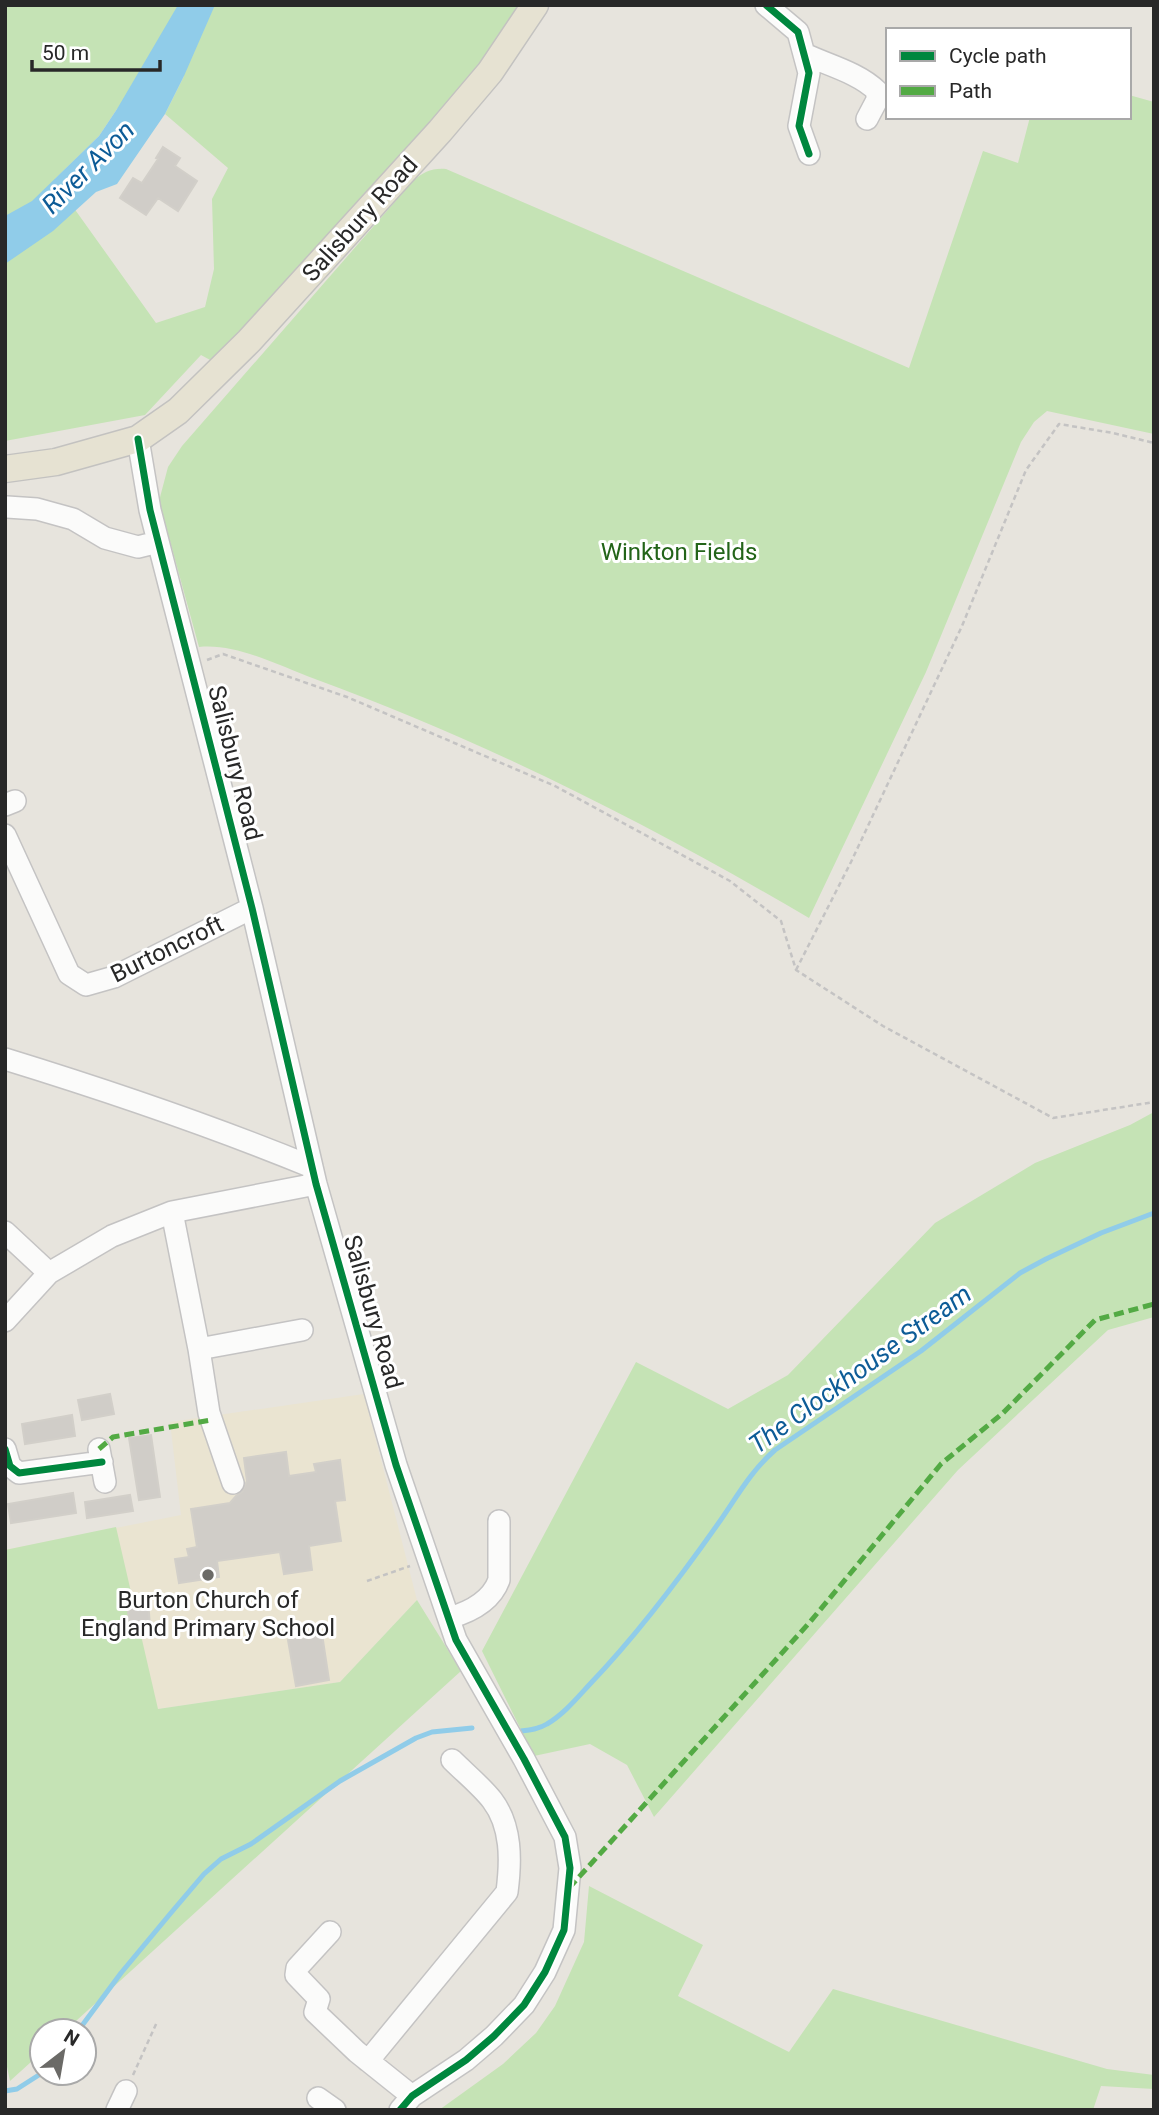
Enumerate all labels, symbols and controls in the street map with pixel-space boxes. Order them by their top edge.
scale bar [32,28,159,72]
legend [886,28,1131,119]
text: 50 m [42,41,89,65]
text: Cycle path [949,44,1047,68]
text: Path [949,79,992,103]
water label: River Avon [36,115,140,219]
street label: Salisbury Road [296,151,424,287]
park label: Winkton Fields [601,538,757,566]
street label: Salisbury Road [202,683,268,843]
street label: Burtoncroft [106,910,228,988]
street label: Salisbury Road [338,1232,408,1392]
water label: The Clockhouse Stream [743,1278,977,1460]
marker: Burton Church of England Primary School [200,1567,216,1583]
place label: Burton Church of England Primary School [81,1586,335,1642]
north arrow [28,2017,98,2087]
text: N [60,2025,83,2051]

